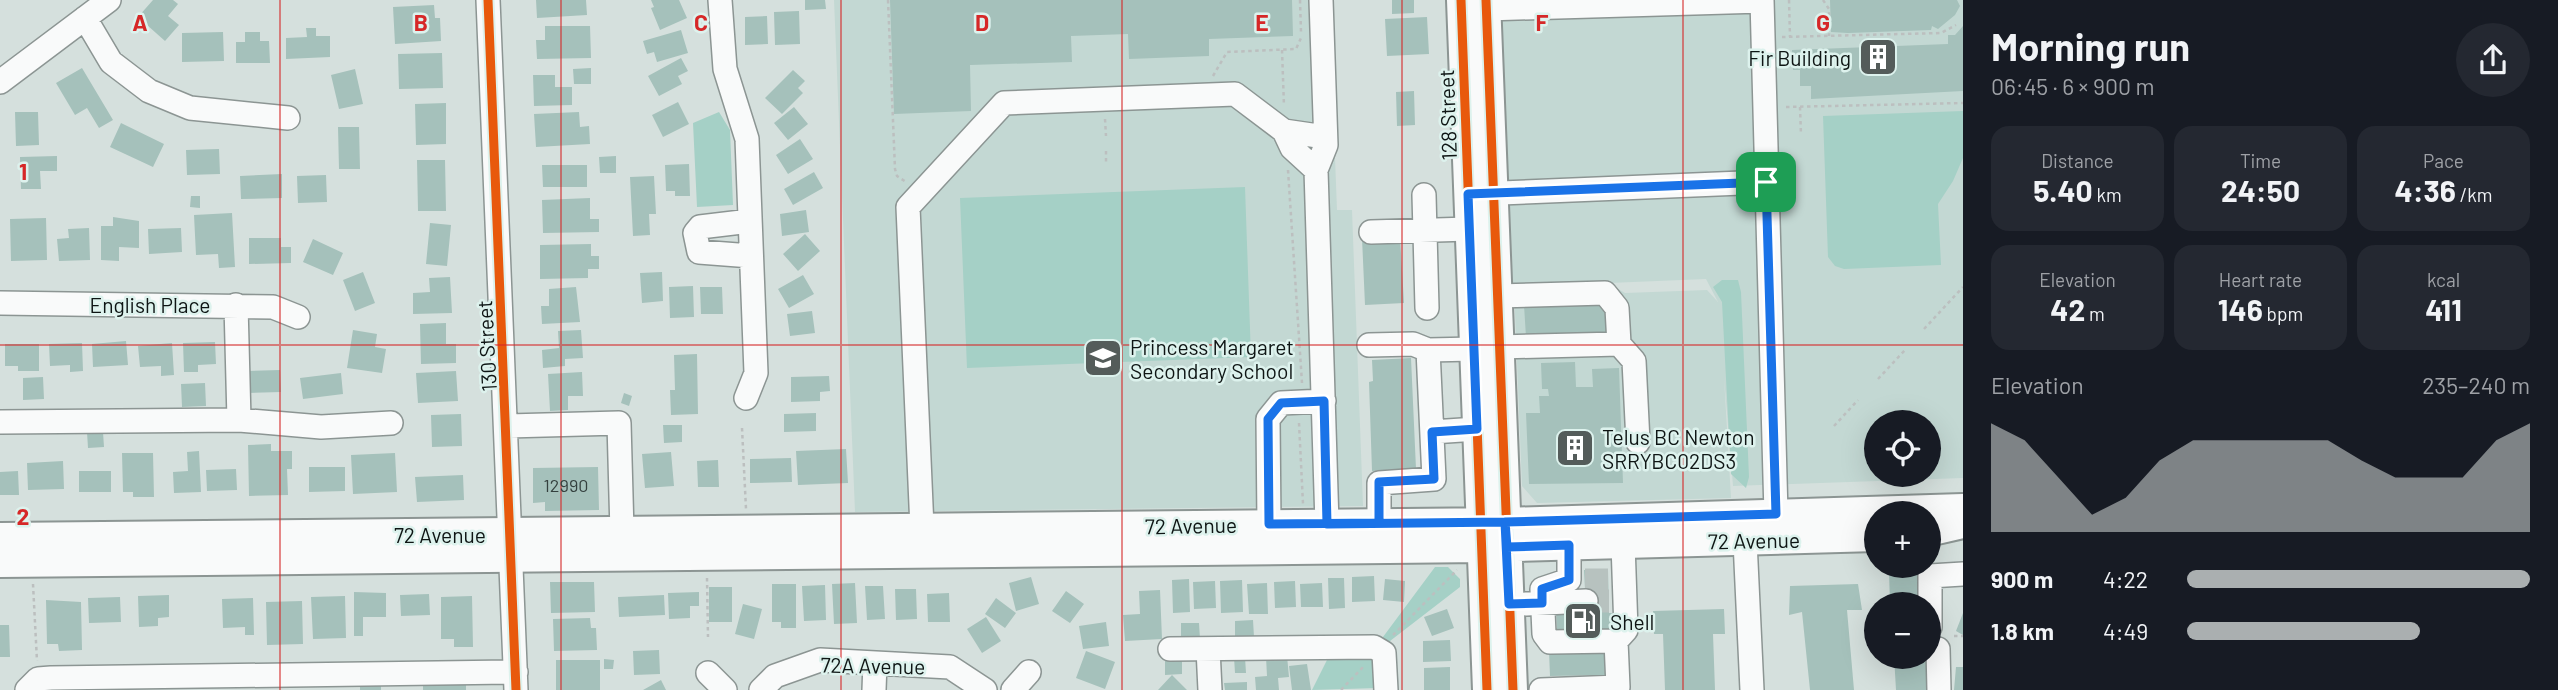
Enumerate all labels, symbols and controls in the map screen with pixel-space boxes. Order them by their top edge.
text: A [132,8,148,36]
text: B [414,8,428,36]
text: C [694,8,708,36]
text: D [975,8,989,36]
text: E [1255,8,1269,36]
text: F [1536,8,1549,36]
text: G [1816,8,1830,36]
text: Morning run [1991,23,2190,69]
button: share [2456,23,2530,97]
building icon: Fir Building [1857,36,1899,78]
place label: Fir Building [1748,45,1851,70]
street label: 128 Street [1433,69,1461,161]
text: 06:45 · 6 × 900 m [1991,72,2155,100]
text: Distance [2041,149,2114,172]
text: Time [2240,149,2281,172]
text: Pace [2423,149,2464,172]
pin [1736,152,1796,212]
text: 1 [19,157,27,185]
icon: arrive [1747,163,1785,201]
text: 5.40 [2033,172,2093,208]
text: 24:50 [2221,172,2300,208]
text: 4:36 [2394,172,2456,208]
text: km [2093,183,2122,206]
text: /km [2456,183,2493,206]
text: Elevation [2039,268,2116,291]
text: Heart rate [2219,268,2302,291]
text: kcal [2427,268,2460,291]
text: 42 [2050,291,2085,327]
text: 146 [2218,291,2263,327]
text: 411 [2425,291,2462,327]
street label: English Place [89,292,211,317]
street label: 130 Street [471,300,501,392]
text: m [2085,302,2105,325]
text: bpm [2263,302,2303,325]
place label: Princess Margaret Secondary School [1130,334,1294,383]
school or university icon: Princess Margaret Secondary School [1082,337,1124,379]
text: Elevation [1991,371,2084,399]
text: 235–240 m [2422,371,2530,399]
map controls [1864,410,1941,669]
button: locate [1864,410,1941,487]
place label: Telus BC Newton SRRYBC02DS3 [1602,424,1754,473]
building icon: Telus BC Newton SRRYBC02DS3 [1554,427,1596,469]
house number: 12990 [544,474,588,496]
button: + [1864,501,1941,578]
text: 2 [17,502,29,530]
street label: 72 Avenue [1145,512,1237,538]
street label: 72 Avenue [394,522,486,547]
street label: 72 Avenue [1708,527,1800,553]
text: 900 m [1991,565,2053,593]
text: 4:22 [2103,565,2148,593]
button: − [1864,592,1941,669]
fuel station icon: Shell [1562,600,1604,642]
place label: Shell [1610,609,1654,634]
text: 1.8 km [1991,617,2054,645]
text: 4:49 [2103,617,2148,645]
street label: 72A Avenue [820,652,926,678]

